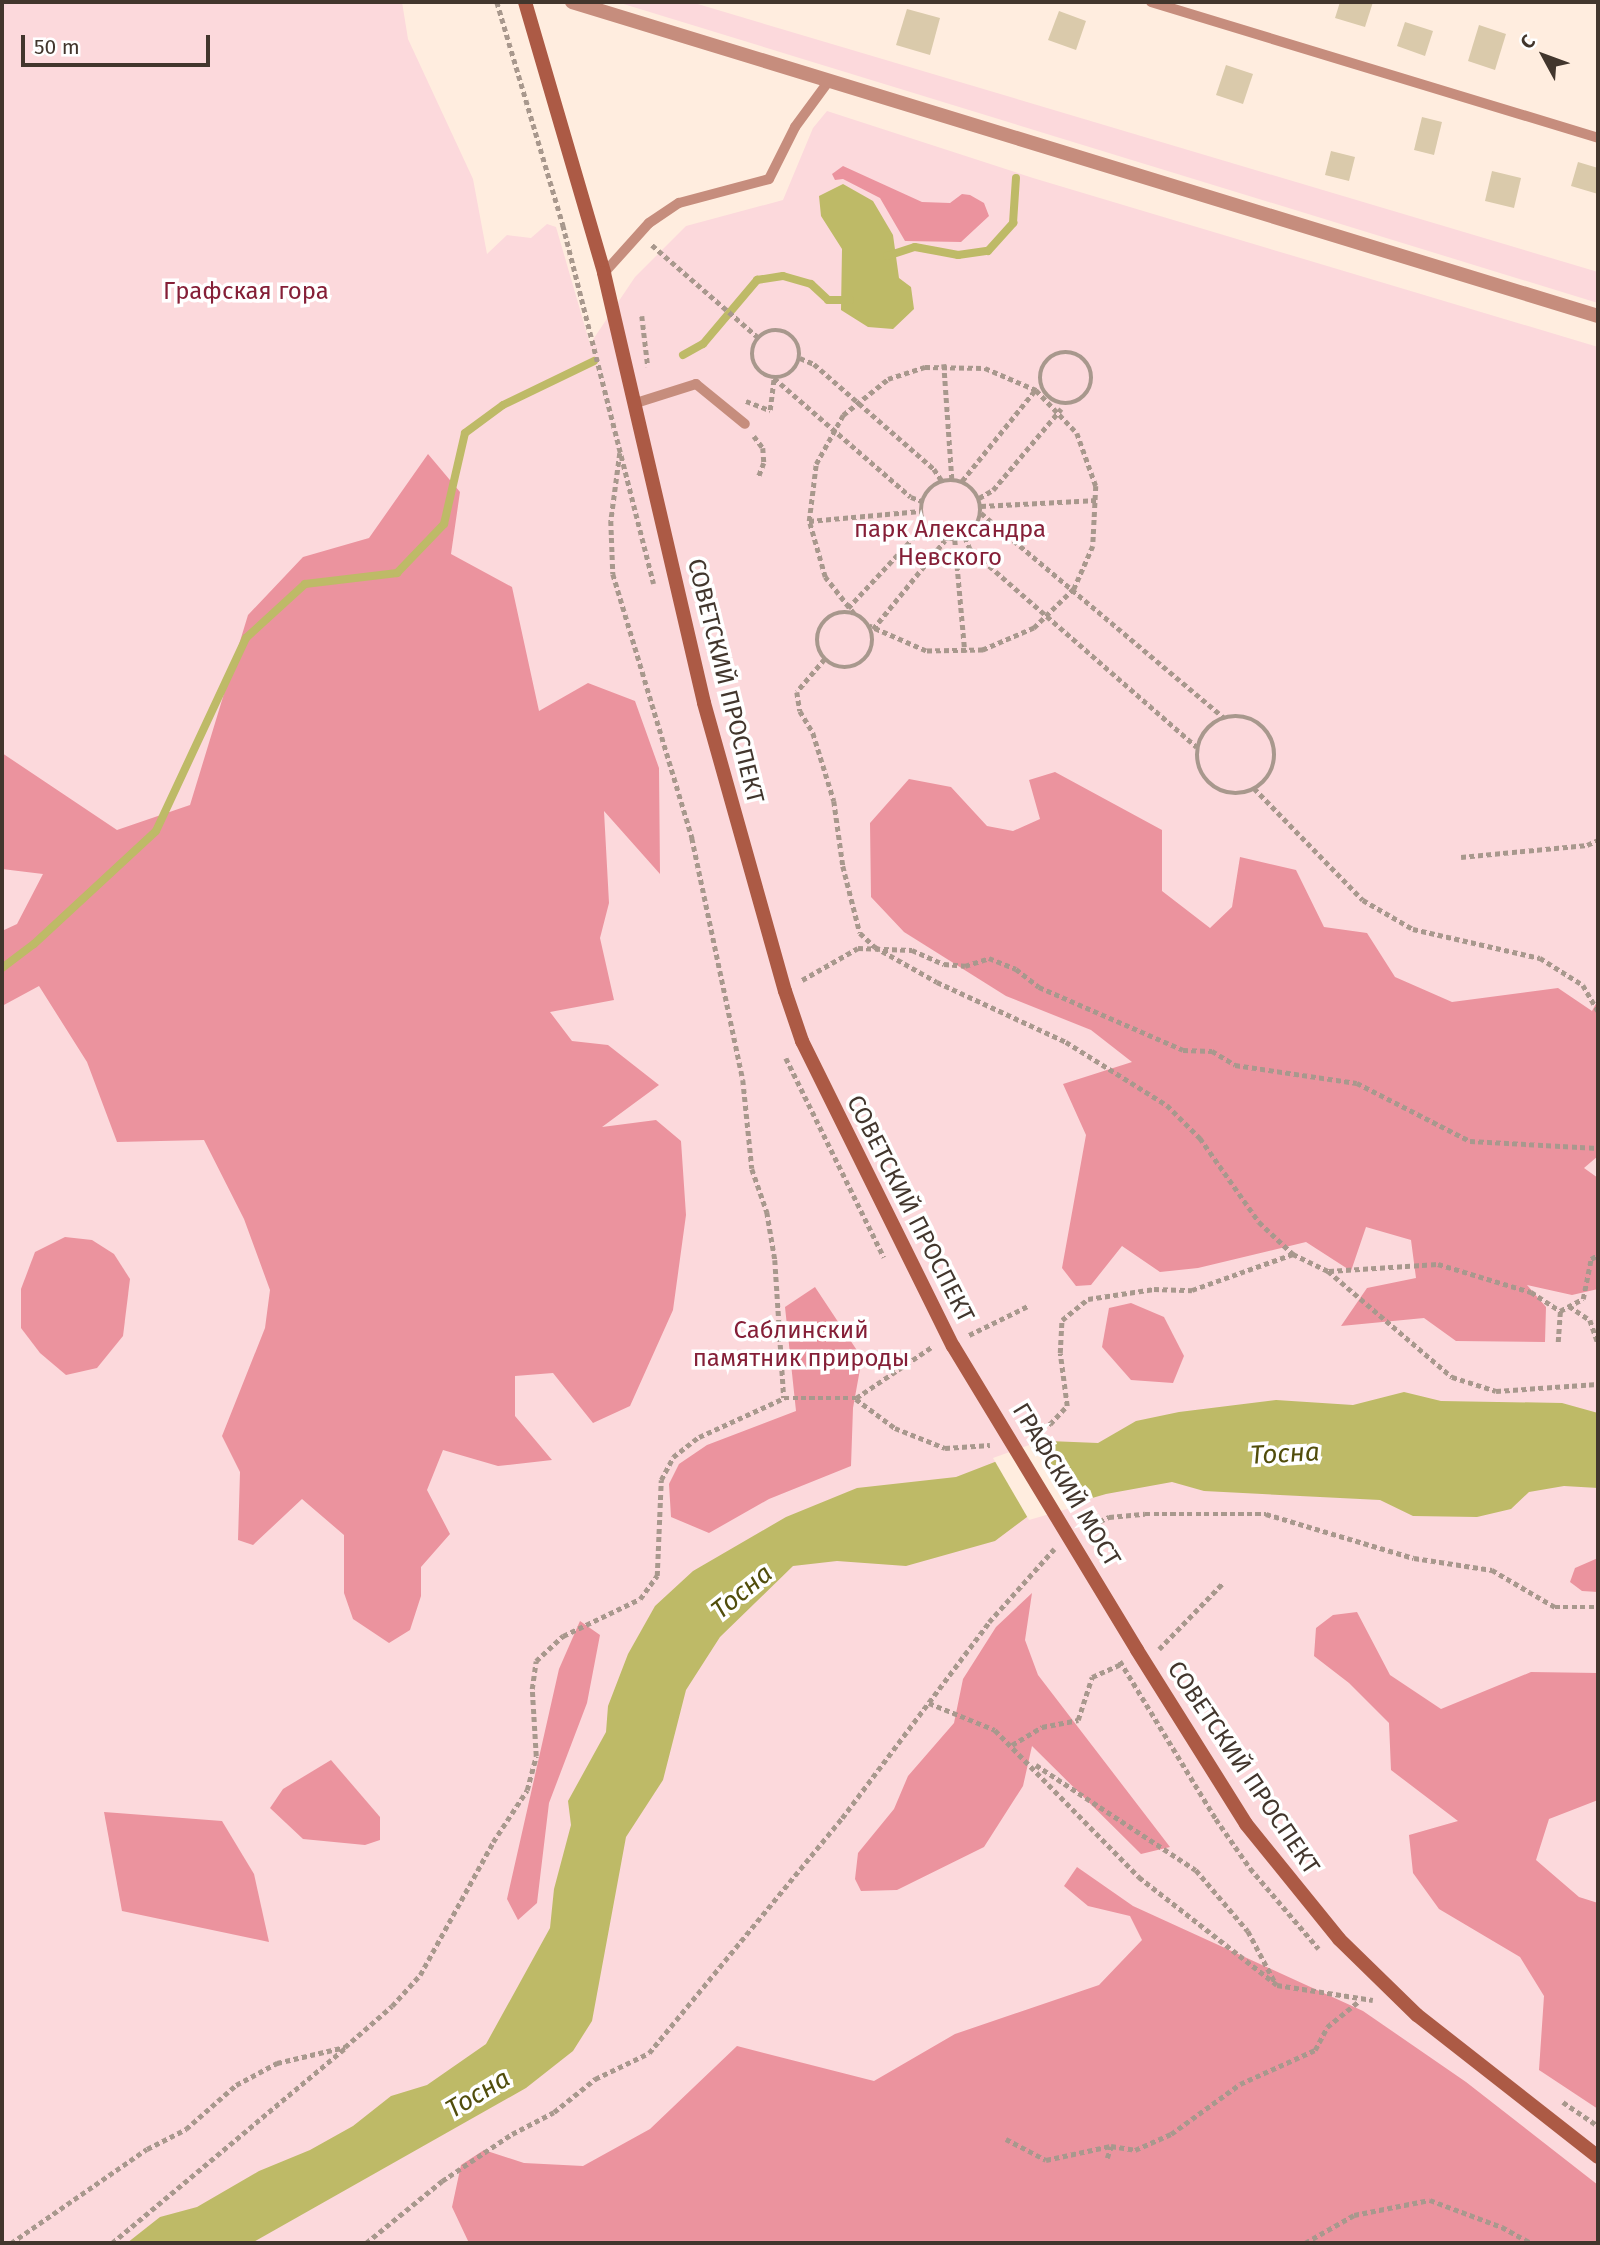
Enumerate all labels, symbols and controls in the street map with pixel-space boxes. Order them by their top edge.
scale bar [24,21,214,65]
north arrow [1509,21,1579,91]
text: С [1516,30,1540,54]
text: 50 m [34,34,80,60]
park label: Графская гора [163,278,329,306]
park label: парк Александра Невского [854,516,1046,572]
street label: СОВЕТСКИЙ ПРОСПЕКТ [681,556,769,806]
street label: СОВЕТСКИЙ ПРОСПЕКТ [840,1091,980,1327]
park label: Саблинский памятник природы [693,1317,909,1373]
street label: ГРАФСКИЙ МОСТ [1006,1398,1126,1572]
water label: Тосна [1250,1437,1320,1471]
water label: Тосна [705,1558,779,1626]
street label: СОВЕТСКИЙ ПРОСПЕКТ [1161,1656,1325,1880]
water label: Тосна [440,2063,516,2125]

